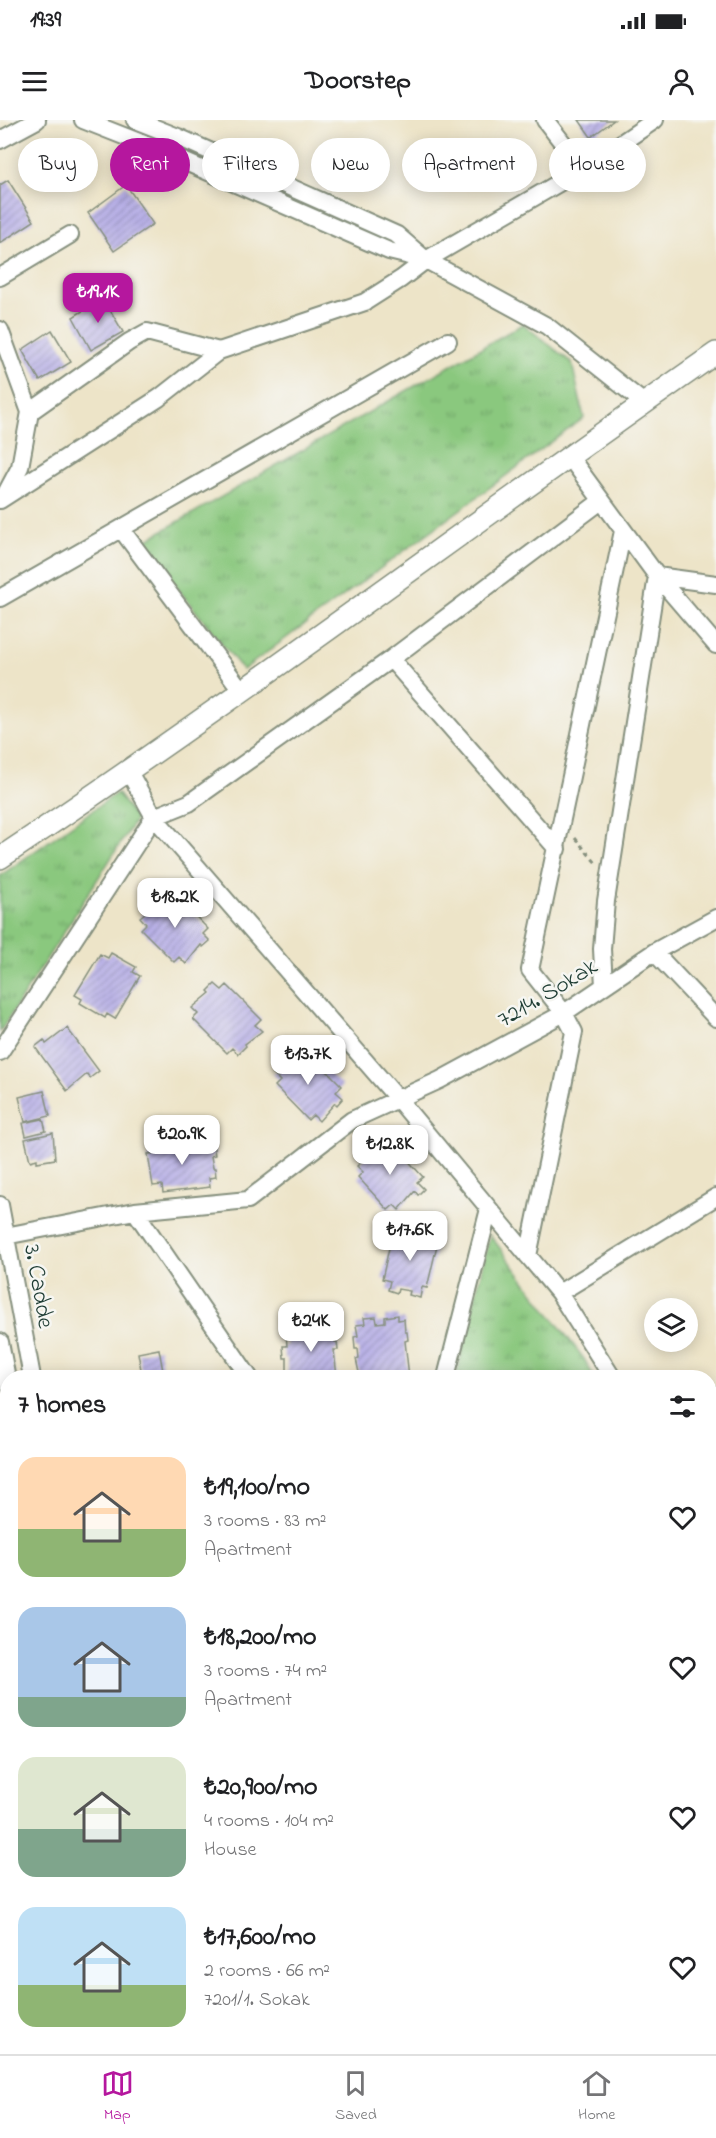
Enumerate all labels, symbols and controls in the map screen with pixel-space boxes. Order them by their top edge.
text: 19:39 [30,5,61,37]
text: Doorstep [305,62,411,101]
icon: menu [18,65,51,98]
icon: person [665,65,698,98]
chip: Buy [18,138,98,192]
chip: Rent [110,138,190,192]
chip: Filters [202,138,299,192]
chip: New [311,138,390,192]
chip: Apartment [402,138,537,192]
chip: House [549,138,646,192]
pin: ₺19.1K [49,273,147,324]
text: ₺19.1K [77,278,119,307]
pin: ₺18.2K [126,878,224,929]
text: ₺18.2K [151,883,199,912]
street label: 7214. Sokak [492,950,605,1038]
pin: ₺13.7K [259,1035,357,1086]
text: ₺13.7K [285,1040,331,1069]
pin: ₺20.9K [133,1115,231,1166]
text: ₺20.9K [158,1120,206,1149]
pin: ₺12.8K [341,1125,439,1176]
text: ₺12.8K [366,1130,414,1159]
pin: ₺17.6K [361,1211,459,1262]
text: ₺17.6K [386,1216,434,1245]
street label: 3. Cadde [13,1242,62,1331]
map controls [644,1298,698,1352]
button: layers [644,1298,698,1352]
pin: ₺24K [275,1302,347,1353]
text: ₺24K [292,1307,330,1336]
text: 7 homes [18,1387,106,1425]
icon: filters [666,1390,699,1423]
text: ₺19,100/mo [204,1469,310,1507]
icon: home [66,1481,138,1553]
icon: heart [666,1501,699,1534]
text: 3 rooms · 83 m² [204,1507,326,1536]
text: Apartment [204,1536,292,1565]
text: ₺18,200/mo [204,1619,317,1657]
icon: home [66,1631,138,1703]
icon: heart [666,1651,699,1684]
text: 3 rooms · 74 m² [204,1657,327,1686]
text: Apartment [204,1686,292,1715]
text: ₺20,900/mo [204,1769,318,1807]
icon: home [66,1781,138,1853]
icon: heart [666,1801,699,1834]
text: 4 rooms · 104 m² [204,1807,334,1836]
text: House [204,1836,257,1865]
text: ₺17,600/mo [204,1919,316,1957]
icon: home [66,1931,138,2003]
icon: heart [666,1951,699,1984]
text: 2 rooms · 66 m² [204,1957,330,1986]
text: 7201/1. Sokak [204,1986,310,2015]
tab: Map [101,2067,134,2127]
tab: Saved [335,2067,377,2127]
tab: Home [578,2067,615,2127]

